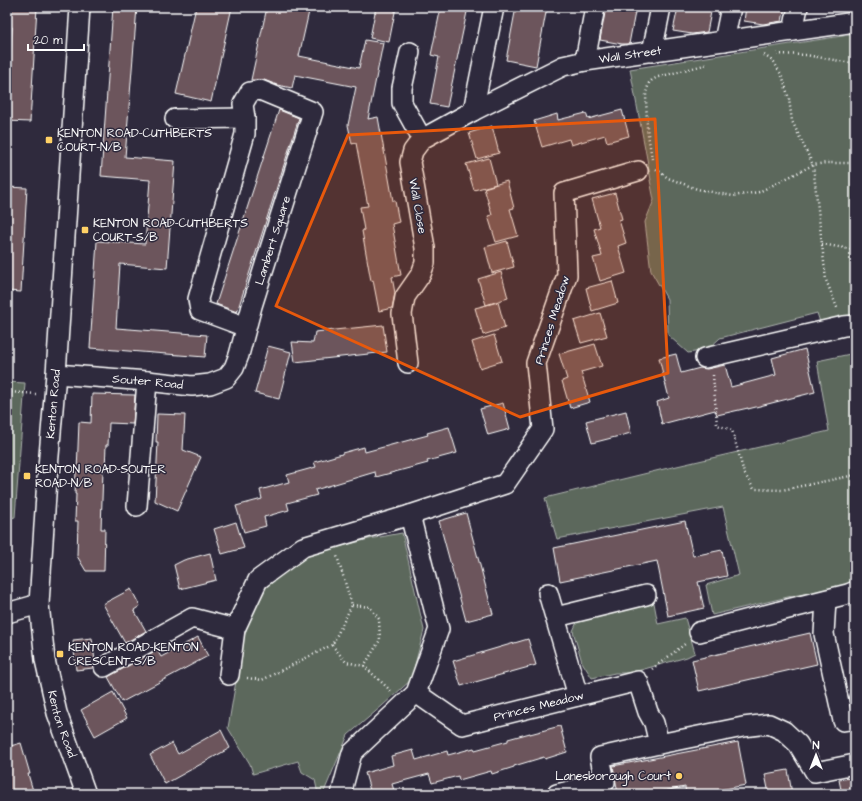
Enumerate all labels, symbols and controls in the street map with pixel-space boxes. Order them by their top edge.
scale bar [28,26,84,52]
text: 20 m [34,32,63,49]
street label: Wall Street [598,42,663,68]
place label: KENTON ROAD-CUTHBERTS COURT-N/B [57,125,212,156]
marker: KENTON ROAD-CUTHBERTS COURT-N/B [44,135,54,145]
street label: Wall Close [404,177,431,235]
street label: Lambert Square [251,193,295,287]
place label: KENTON ROAD-CUTHBERTS COURT-S/B [93,215,248,246]
marker: KENTON ROAD-CUTHBERTS COURT-S/B [80,225,90,235]
street label: Princes Meadow [531,273,574,367]
street label: Kenton Road [42,369,65,440]
street label: Souter Road [112,370,184,394]
place label: KENTON ROAD-SOUTER ROAD-N/B [35,461,166,492]
marker: KENTON ROAD-SOUTER ROAD-N/B [22,471,32,481]
place label: KENTON ROAD-KENTON CRESCENT-S/B [68,639,199,670]
marker: KENTON ROAD-KENTON CRESCENT-S/B [55,649,65,659]
street label: Princes Meadow [492,687,586,726]
street label: Kenton Road [43,689,80,760]
north arrow [796,735,836,775]
text: N [813,738,820,753]
place label: Lanesborough Court [555,768,671,786]
marker: Lanesborough Court [674,771,684,781]

